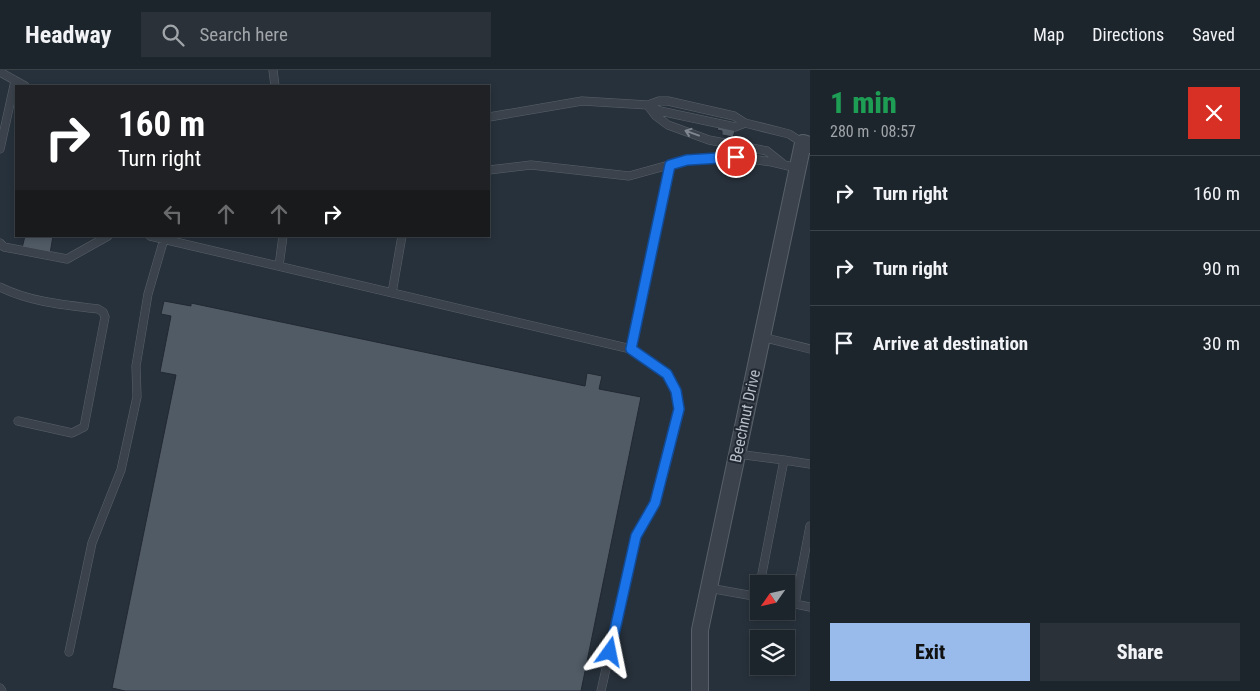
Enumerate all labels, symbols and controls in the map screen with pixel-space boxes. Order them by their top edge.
search box [141,12,491,57]
text: Headway [25,21,111,49]
icon: search [159,21,187,49]
text: Search here [199,23,288,46]
text: Map [1033,24,1064,45]
text: Directions [1092,24,1164,45]
text: Saved [1192,24,1235,45]
text: 1 min [830,85,897,120]
button: close [1188,87,1240,139]
text: 160 m [118,104,205,145]
icon: right [35,105,100,170]
text: 280 m · 08:57 [830,122,916,141]
one-way arrow [685,128,700,137]
pin [715,136,757,178]
icon: arrive [722,143,750,171]
text: Turn right [118,146,201,171]
icon: right [830,179,858,207]
text: Turn right [873,182,948,205]
text: 160 m [1193,182,1240,205]
icon: left [159,200,187,228]
icon: ahead [212,200,240,228]
icon: ahead [265,200,293,228]
icon: right [318,200,346,228]
icon: right [830,254,858,282]
text: Turn right [873,257,948,280]
text: 90 m [1203,257,1240,280]
icon: arrive [830,329,858,357]
text: Arrive at destination [873,332,1028,355]
text: 30 m [1203,332,1240,355]
street label: Beechnut Drive [726,368,764,464]
north arrow [750,575,795,620]
map controls [750,575,795,675]
button: Exit [830,623,1030,681]
button: Share [1040,623,1240,681]
position arrow [583,625,635,677]
button: layers [750,630,795,675]

